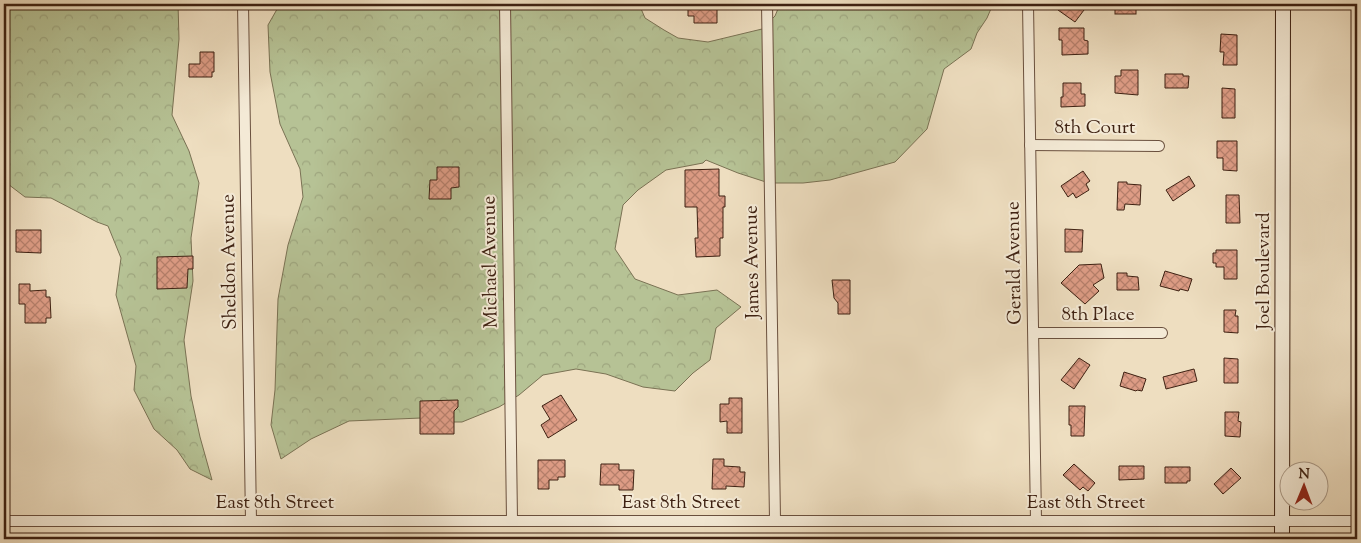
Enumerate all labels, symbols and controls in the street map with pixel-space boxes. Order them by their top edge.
street label: 8th Court [1055,115,1136,142]
street label: Sheldon Avenue [215,194,245,330]
street label: Michael Avenue [476,195,506,328]
street label: Gerald Avenue [1000,201,1030,325]
street label: James Avenue [739,205,768,320]
street label: Joel Boulevard [1251,212,1278,331]
street label: 8th Place [1061,302,1135,329]
north arrow [1278,460,1328,510]
text: N [1298,465,1310,485]
street label: East 8th Street [216,490,335,517]
street label: East 8th Street [622,490,741,517]
street label: East 8th Street [1027,490,1146,517]

